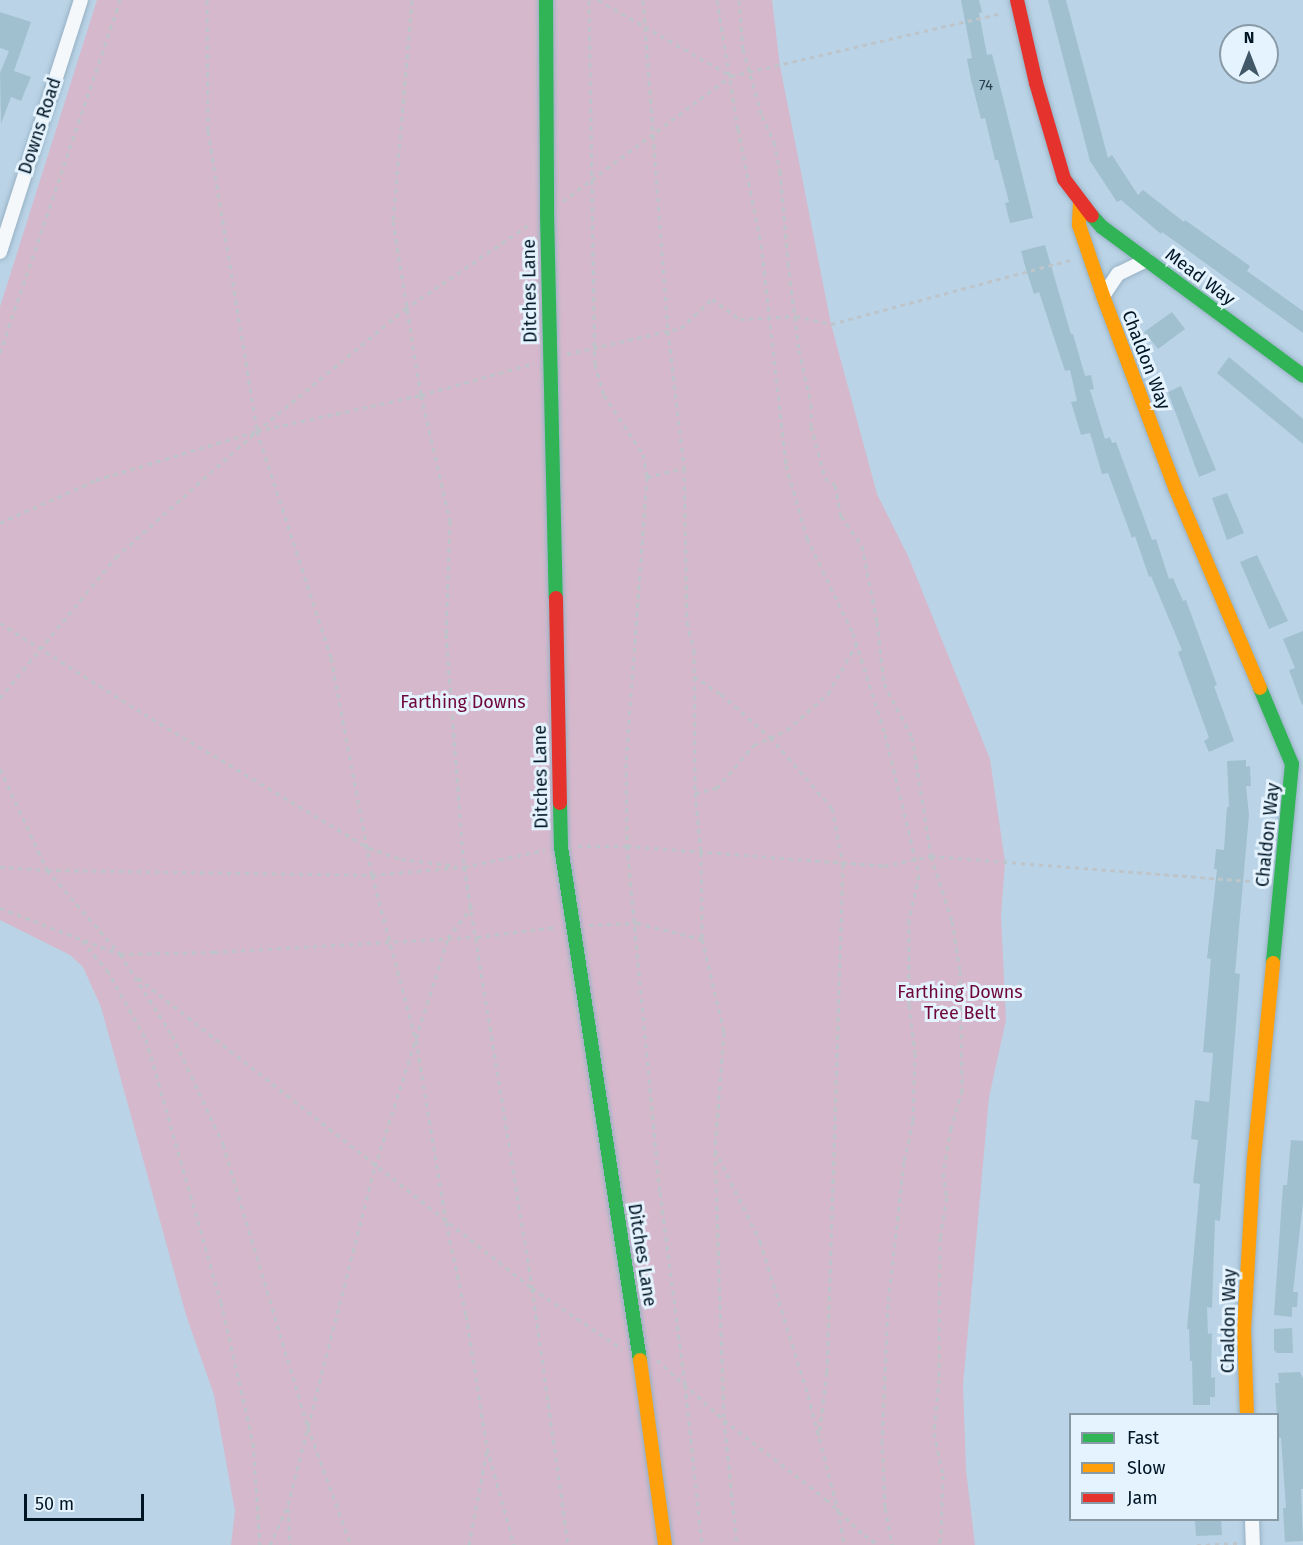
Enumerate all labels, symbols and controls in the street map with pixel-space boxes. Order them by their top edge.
north arrow [1219,24,1279,84]
text: N [1244,28,1254,47]
street label: Downs Road [14,75,66,177]
house number: 74 [979,77,993,95]
street label: Ditches Lane [518,239,542,343]
street label: Mead Way [1161,244,1239,310]
street label: Chaldon Way [1117,307,1175,413]
park label: Farthing Downs [400,691,526,713]
street label: Ditches Lane [529,725,553,829]
street label: Chaldon Way [1252,782,1284,888]
park label: Farthing Downs Tree Belt [897,982,1023,1024]
street label: Ditches Lane [623,1202,661,1308]
street label: Chaldon Way [1217,1269,1241,1373]
legend [1069,1413,1279,1521]
text: Fast [1127,1427,1159,1449]
text: Slow [1127,1457,1165,1479]
scale bar [27,1482,147,1520]
text: Jam [1127,1487,1158,1509]
text: 50 m [35,1493,74,1515]

